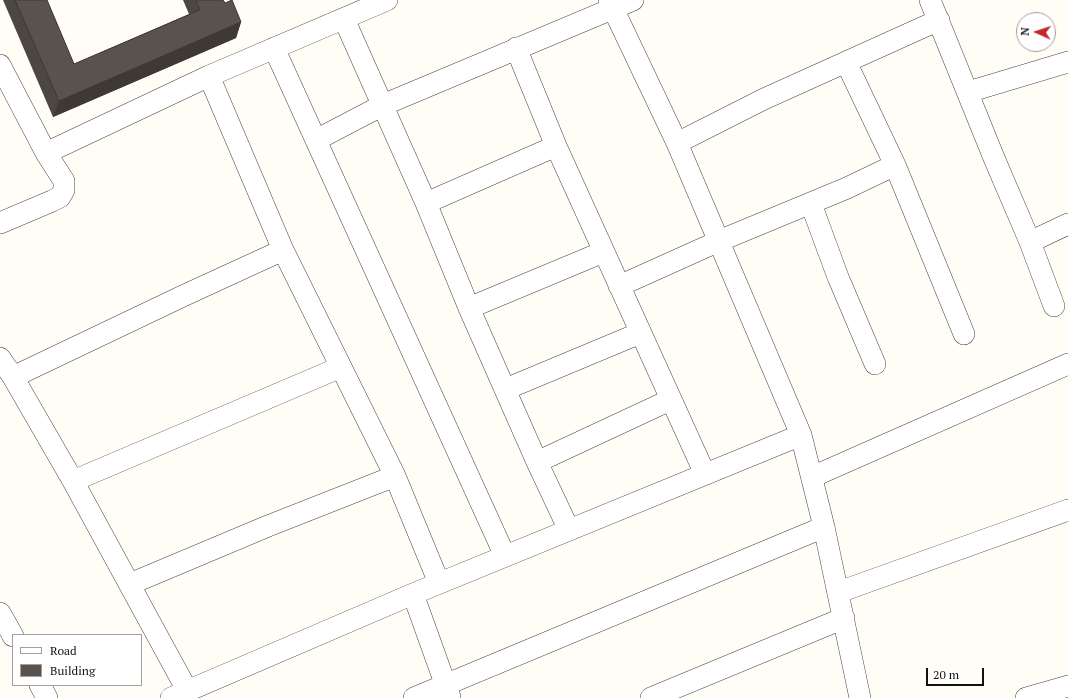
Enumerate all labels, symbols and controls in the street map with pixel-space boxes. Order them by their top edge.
north arrow [1016,12,1056,52]
text: N [1018,27,1032,36]
legend [12,634,142,686]
text: Road [50,643,77,658]
scale bar [928,660,986,686]
text: Building [50,663,95,678]
text: 20 m [933,667,959,682]

